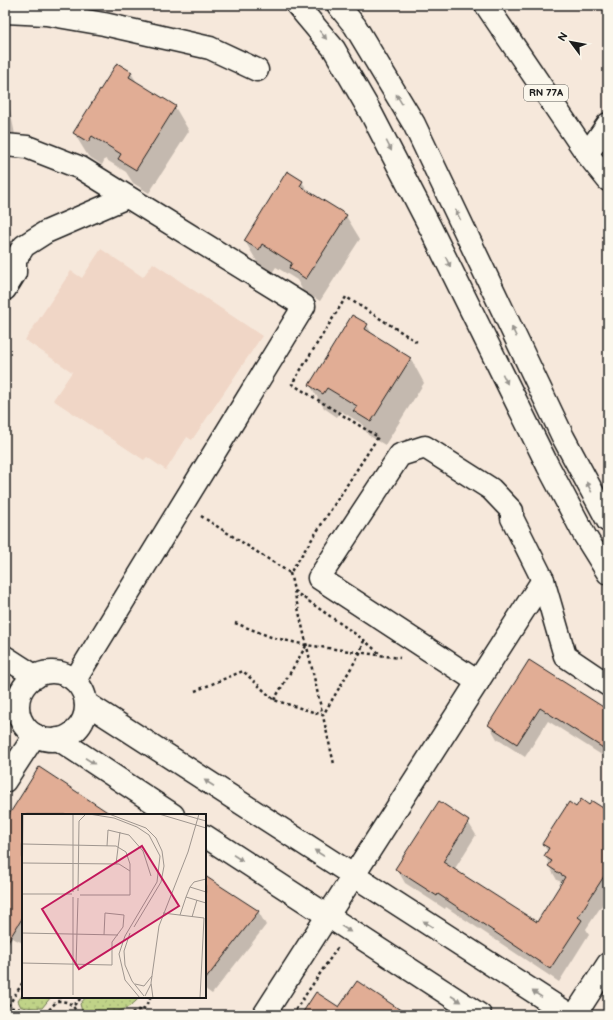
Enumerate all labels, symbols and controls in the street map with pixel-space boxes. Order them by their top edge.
north arrow [551,22,591,62]
one-way arrow [318,29,327,40]
text: N [555,30,571,44]
road number: RN 77A [524,85,568,101]
one-way arrow [395,94,403,104]
one-way arrow [386,140,392,152]
one-way arrow [455,209,461,221]
one-way arrow [444,256,451,268]
one-way arrow [511,327,517,338]
one-way arrow [502,373,508,385]
one-way arrow [586,481,592,493]
one-way arrow [85,757,96,765]
one-way arrow [204,779,214,787]
inset map [22,814,206,998]
one-way arrow [313,850,324,857]
one-way arrow [232,854,243,862]
one-way arrow [423,920,433,928]
one-way arrow [341,925,351,933]
one-way arrow [532,990,542,998]
one-way arrow [451,995,461,1003]

